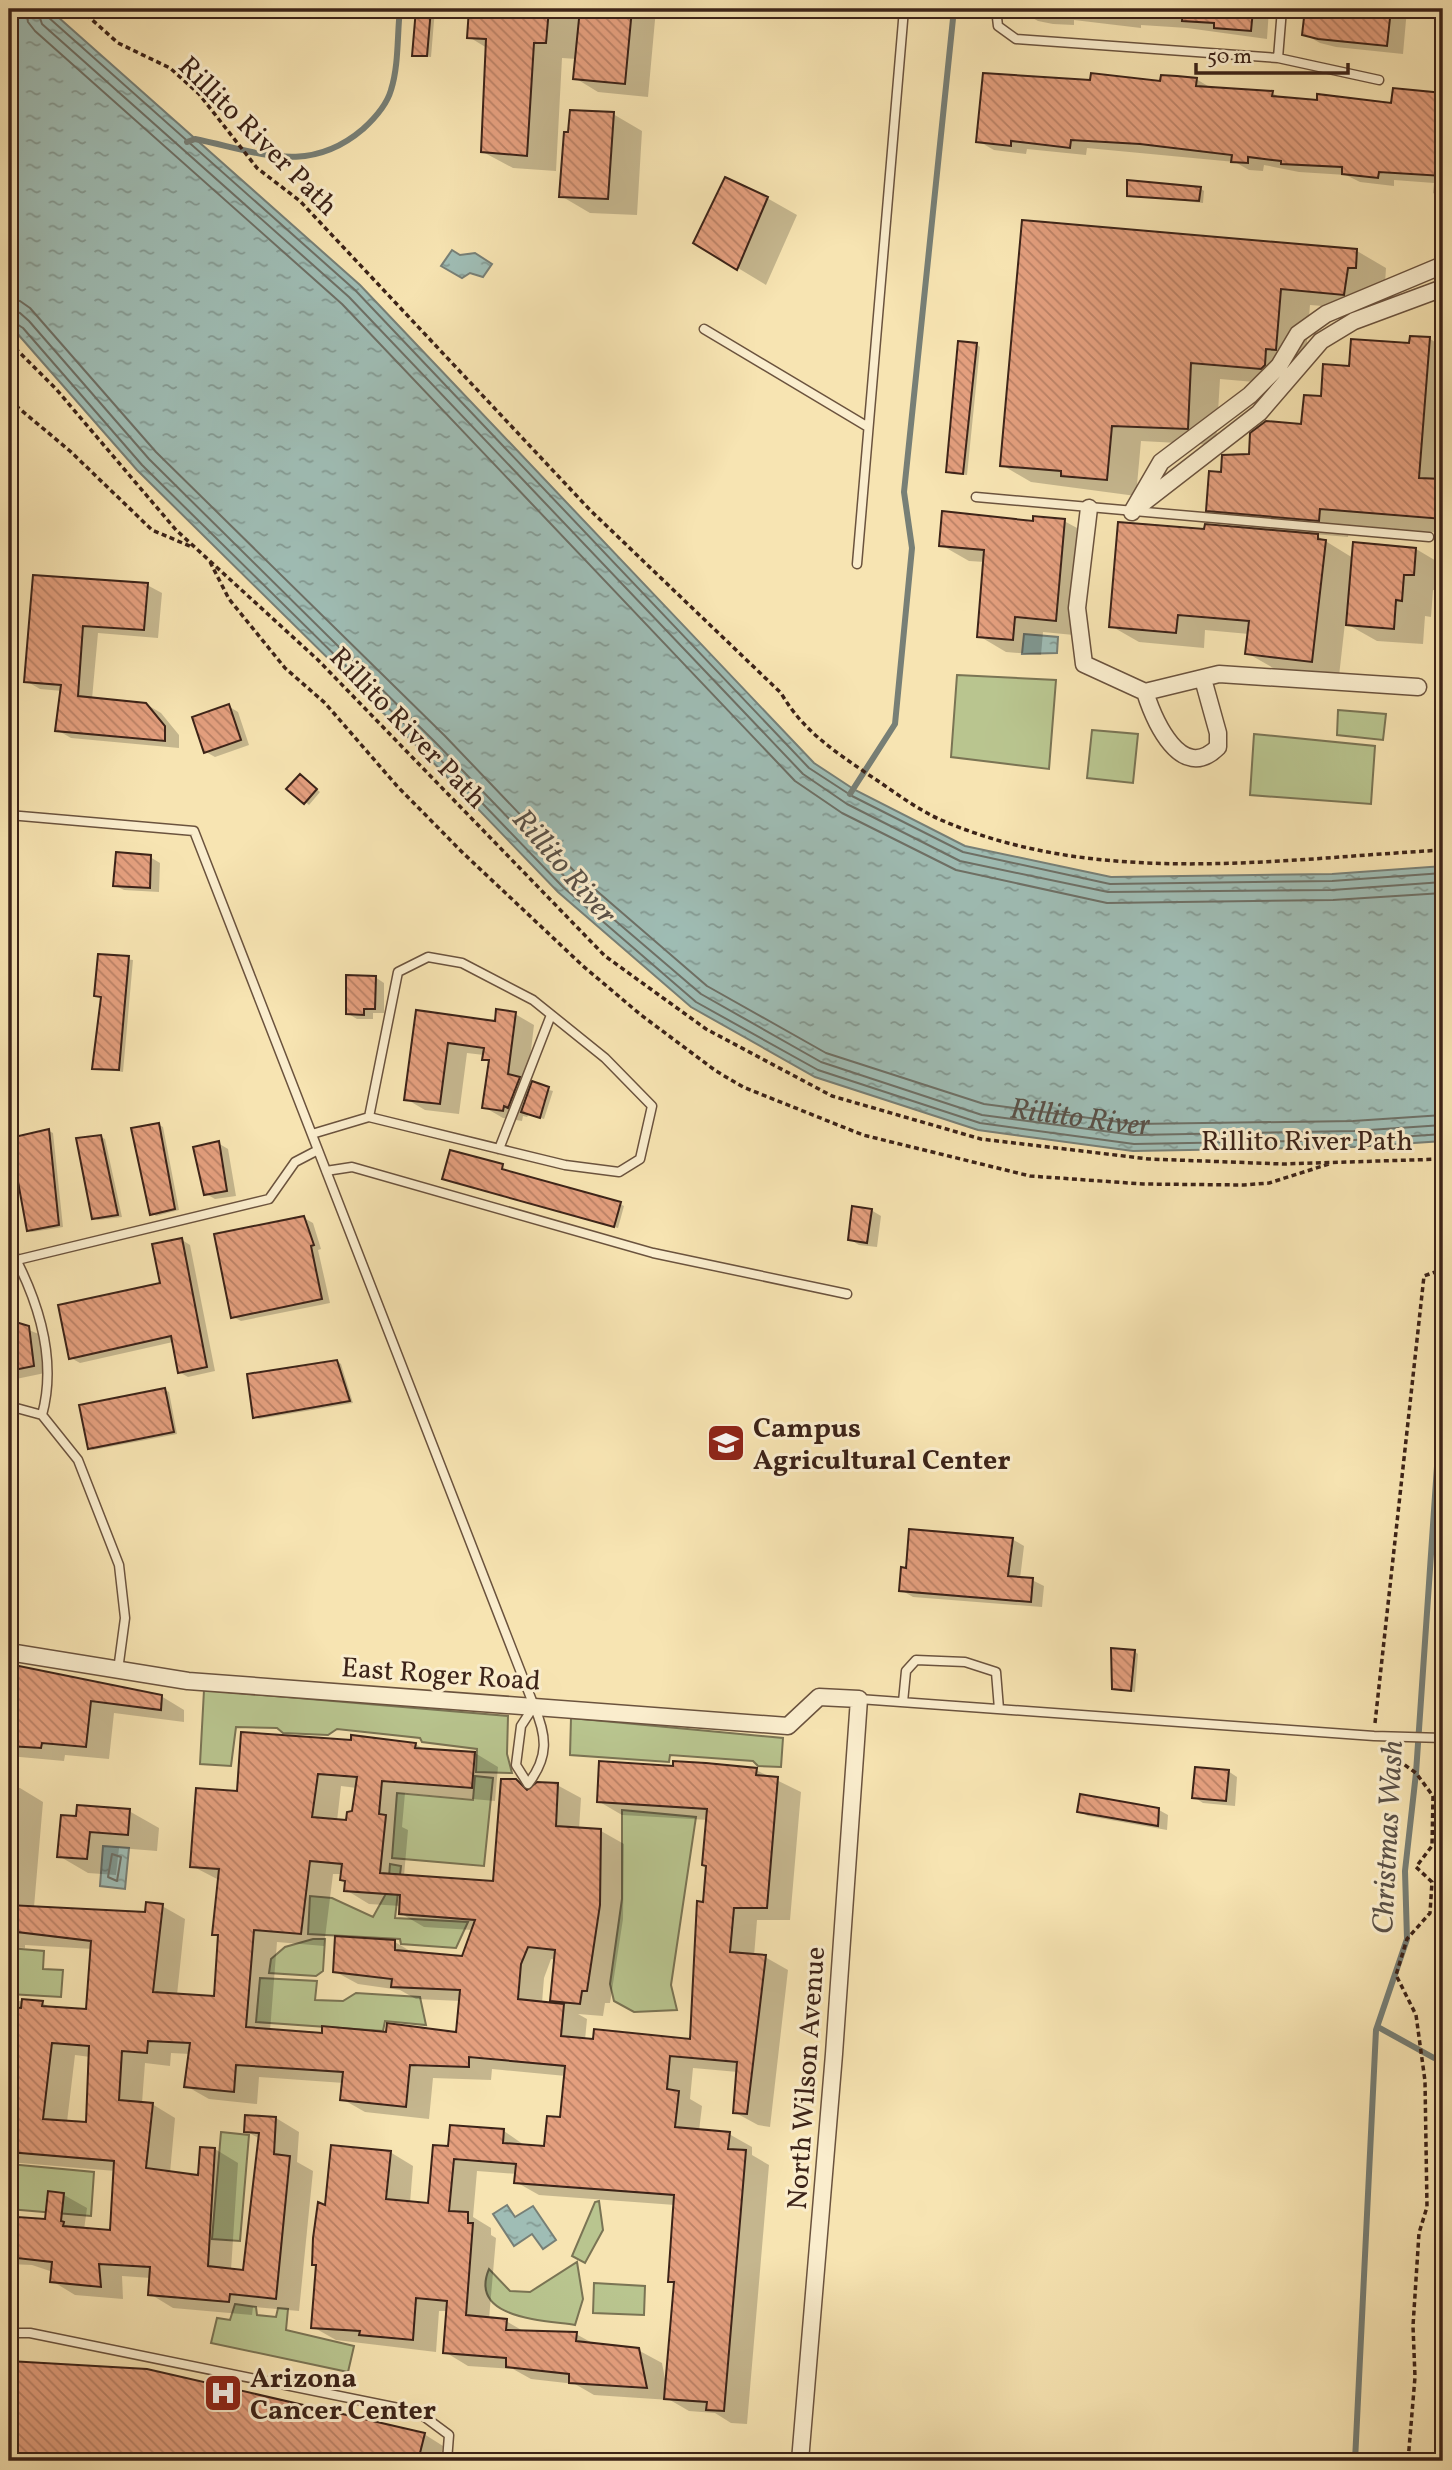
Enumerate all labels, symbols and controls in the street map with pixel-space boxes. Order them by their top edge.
scale bar [1196,32,1349,76]
text: 50 m [1207,43,1252,72]
street label: Rillito River Path [169,48,346,225]
street label: Rillito River Path [320,639,495,818]
water label: Rillito River [501,800,626,935]
water label: Rillito River [1007,1089,1151,1147]
street label: Rillito River Path [1201,1123,1413,1162]
place label: Campus Agricultural Center [753,1410,1011,1481]
school or university icon: Campus Agricultural Center [705,1422,747,1464]
street label: East Roger Road [340,1649,542,1702]
water label: Christmas Wash [1363,1739,1415,1935]
street label: North Wilson Avenue [779,1945,836,2211]
place label: Arizona Cancer Center [250,2360,436,2431]
hospital icon: Arizona Cancer Center [202,2372,244,2414]

